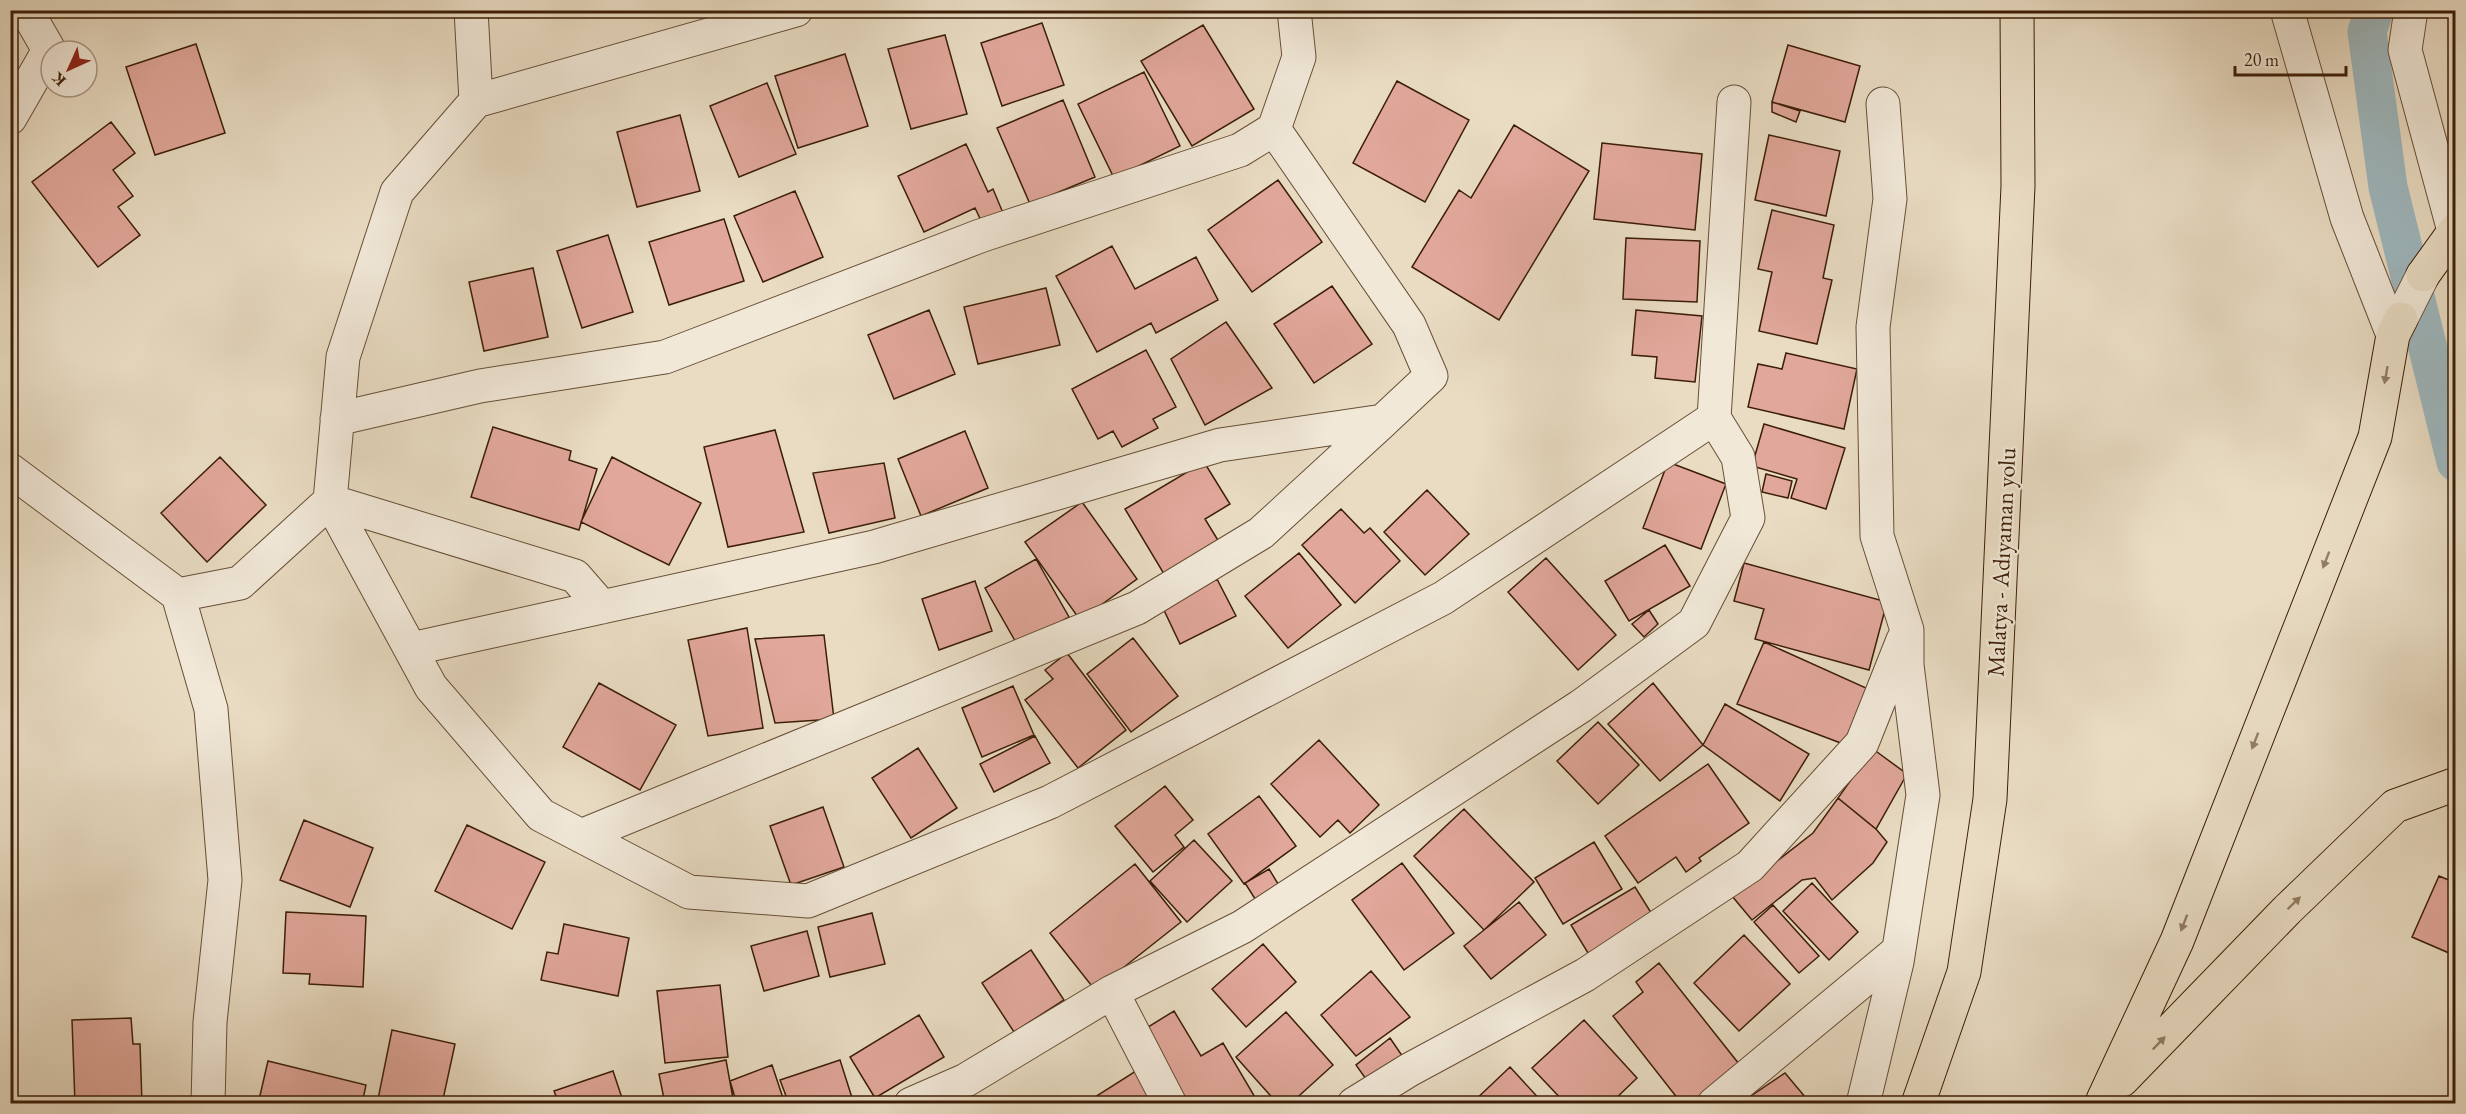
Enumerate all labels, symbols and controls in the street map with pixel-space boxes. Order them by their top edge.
north arrow [39,39,99,99]
scale bar [2235,39,2346,77]
text: 20 m [2244,48,2279,71]
text: K [46,67,70,91]
one-way arrow [2381,365,2390,384]
street label: Malatya - Adıyaman yolu [1980,446,2023,677]
one-way arrow [2321,551,2331,569]
one-way arrow [2250,732,2260,750]
one-way arrow [2287,896,2301,910]
one-way arrow [2179,914,2189,932]
one-way arrow [2151,1036,2165,1050]

